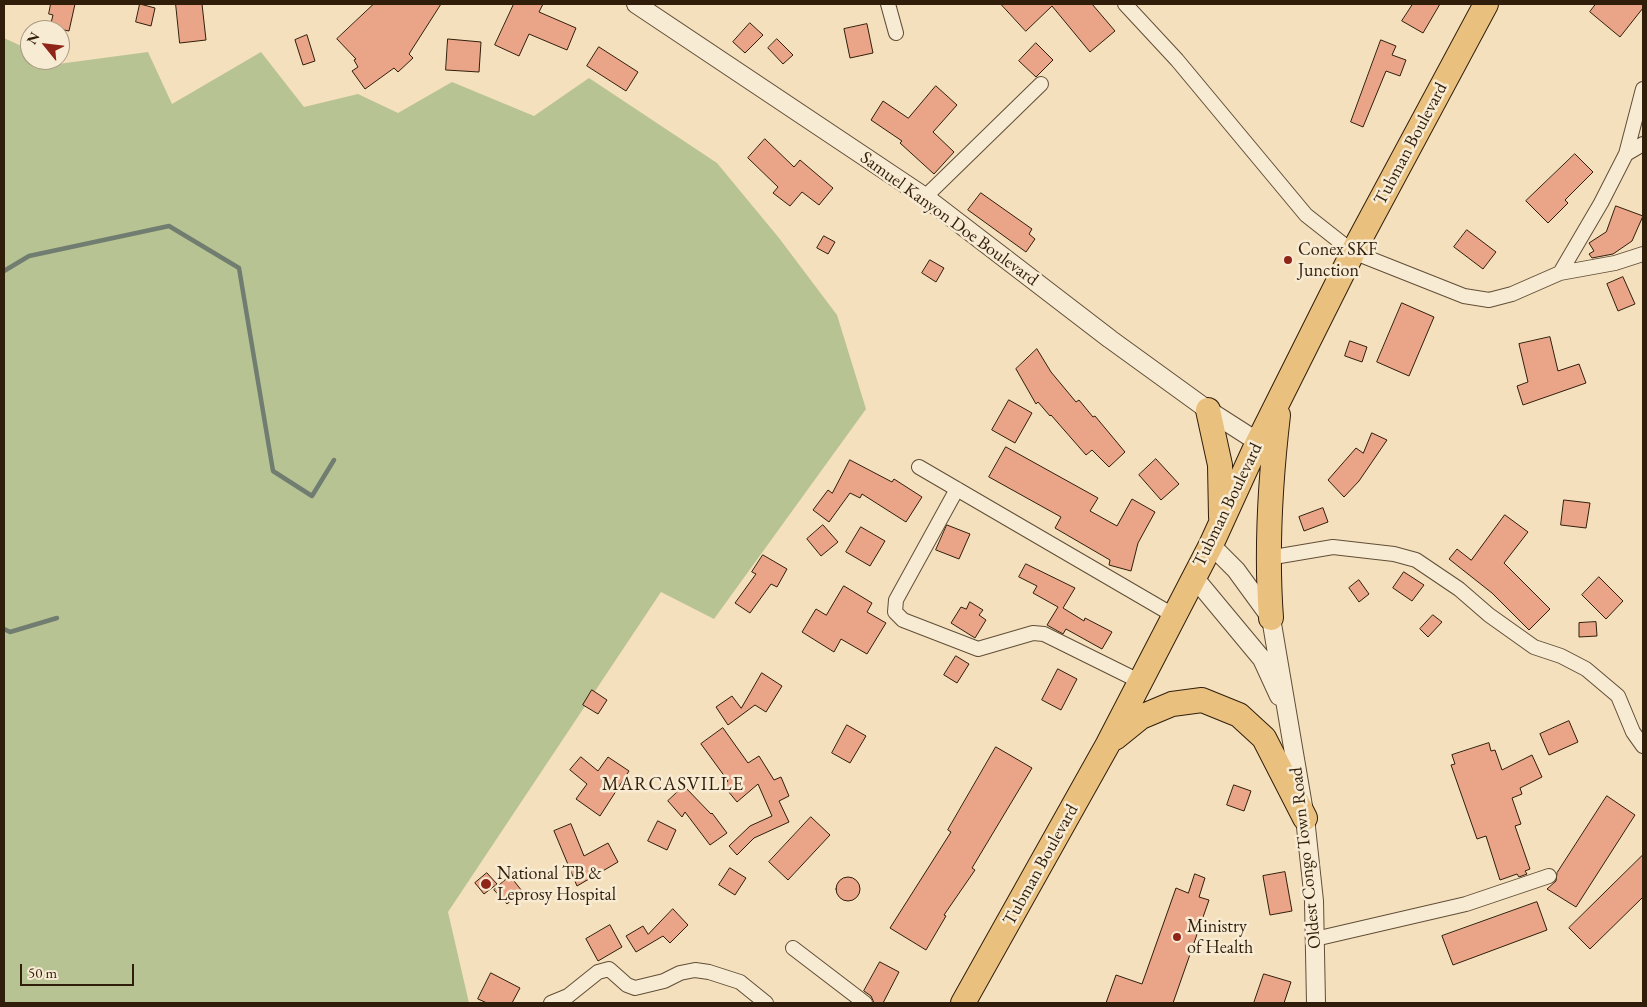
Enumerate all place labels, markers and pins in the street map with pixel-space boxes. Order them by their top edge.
place label: Conex SKF Junction [1298,239,1377,282]
marker: Conex SKF Junction [1282,254,1294,266]
place label: National TB & Leprosy Hospital [497,863,616,906]
marker: National TB & Leprosy Hospital [479,877,493,891]
place label: Ministry of Health [1187,916,1253,959]
marker: Ministry of Health [1171,931,1183,943]

